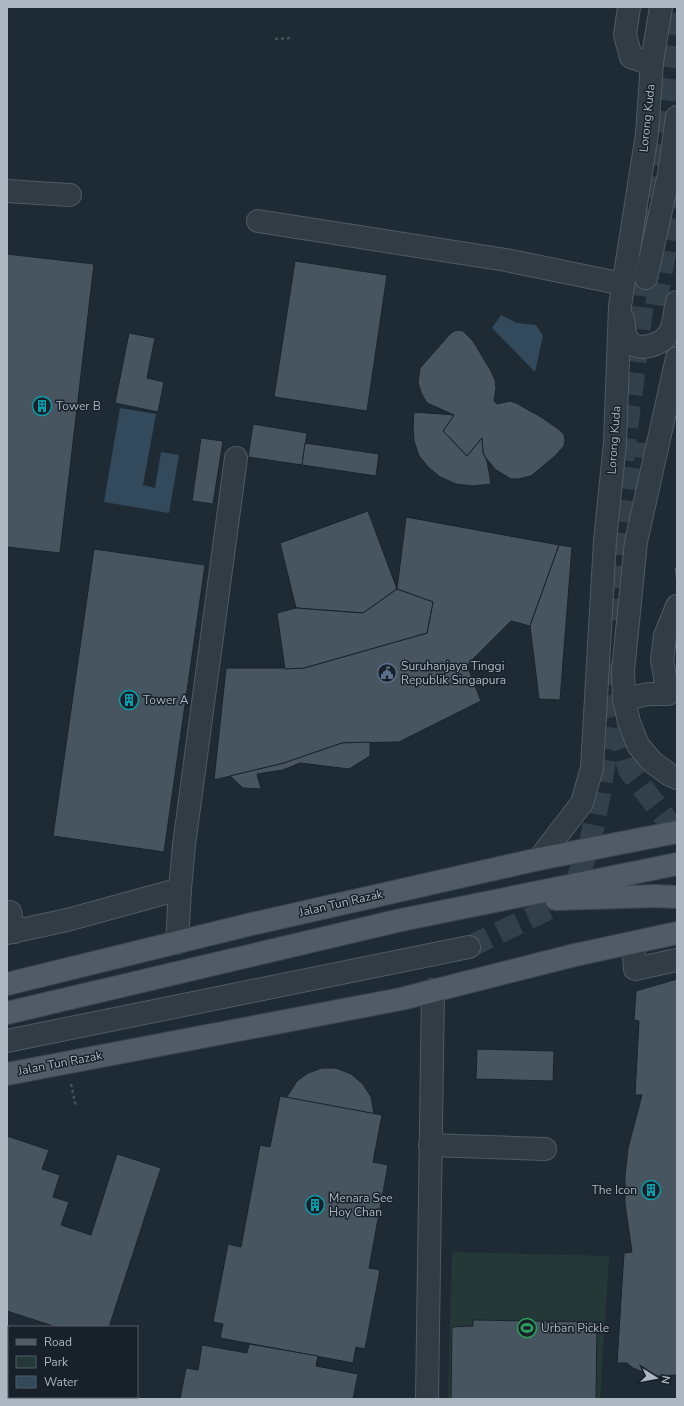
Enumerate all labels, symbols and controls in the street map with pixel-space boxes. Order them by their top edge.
street label: Lorong Kuda [635,83,659,153]
building icon: Tower B [31,395,53,417]
place label: Tower B [56,398,101,414]
street label: Lorong Kuda [604,405,624,475]
place label: Suruhanjaya Tinggi Republik Singapura [401,658,506,688]
public building icon: Suruhanjaya Tinggi Republik Singapura [376,662,398,684]
building icon: Tower A [118,689,140,711]
place label: Tower A [143,692,189,708]
street label: Jalan Tun Razak [297,885,385,921]
street label: Jalan Tun Razak [16,1047,104,1079]
building icon: The Icon [640,1179,662,1201]
place label: The Icon [591,1182,637,1198]
place label: Menara See Hoy Chan [329,1190,393,1220]
building icon: Menara See Hoy Chan [304,1194,326,1216]
sports icon: Urban Pickle [516,1317,538,1339]
place label: Urban Pickle [541,1320,609,1336]
legend [8,1326,138,1398]
text: Road [44,1334,72,1350]
text: Park [44,1354,69,1370]
north arrow [636,1358,676,1398]
text: Water [44,1374,78,1390]
text: N [657,1374,673,1385]

